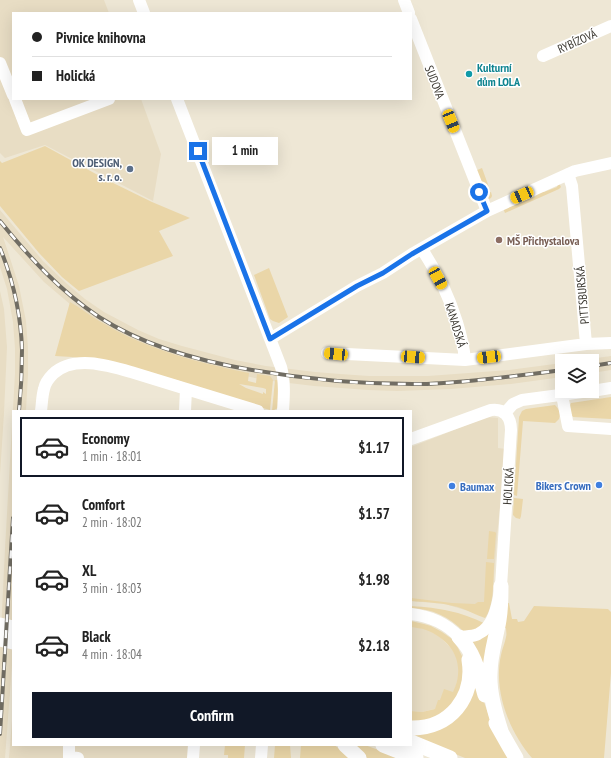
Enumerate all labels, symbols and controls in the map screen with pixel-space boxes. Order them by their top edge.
street label: RYBÍZOVÁ [555,26,599,56]
text: Pivnice knihovna [56,28,146,47]
place label: Kulturní dům LOLA [477,60,521,89]
street label: SUDOVA [422,63,448,101]
text: Holická [56,66,95,85]
marker: Kulturní dům LOLA [464,69,474,79]
car [441,108,461,134]
callout: 1 min [212,137,278,165]
route end [189,142,207,160]
text: 1 min [232,142,258,159]
place label: OK DESIGN, s. r. o. [72,155,122,184]
marker: OK DESIGN, s. r. o. [125,164,135,174]
route start [470,183,488,201]
car [509,185,535,205]
place label: MŠ Přichystalova [507,233,579,248]
marker: MŠ Přichystalova [494,235,504,245]
car [427,265,449,291]
street label: PITTSBURSKÁ [572,265,592,325]
street label: KANADSKÁ [442,301,470,350]
car [324,347,348,361]
car [401,350,425,364]
car [476,350,502,364]
map controls [555,354,599,398]
button: layers [555,354,599,398]
icon: car [34,429,70,465]
text: Economy [82,429,130,448]
text: $1.17 [358,438,390,457]
text: 1 min · 18:01 [82,448,142,465]
street label: HOLICKÁ [499,466,517,505]
place label: Bikers Crown [536,478,591,493]
place label: Baumax [460,479,495,494]
marker: Bikers Crown [594,480,604,490]
marker: Baumax [447,481,457,491]
icon: car [34,495,70,531]
text: Comfort [82,495,125,514]
text: $1.57 [358,504,390,523]
text: 2 min · 18:02 [82,514,142,531]
icon: car [34,561,70,597]
text: XL [82,561,96,580]
text: $1.98 [358,570,390,589]
text: 3 min · 18:03 [82,580,142,597]
icon: car [34,627,70,663]
text: Black [82,627,111,646]
text: $2.18 [358,636,390,655]
text: 4 min · 18:04 [82,646,142,663]
button: Confirm [32,692,392,738]

